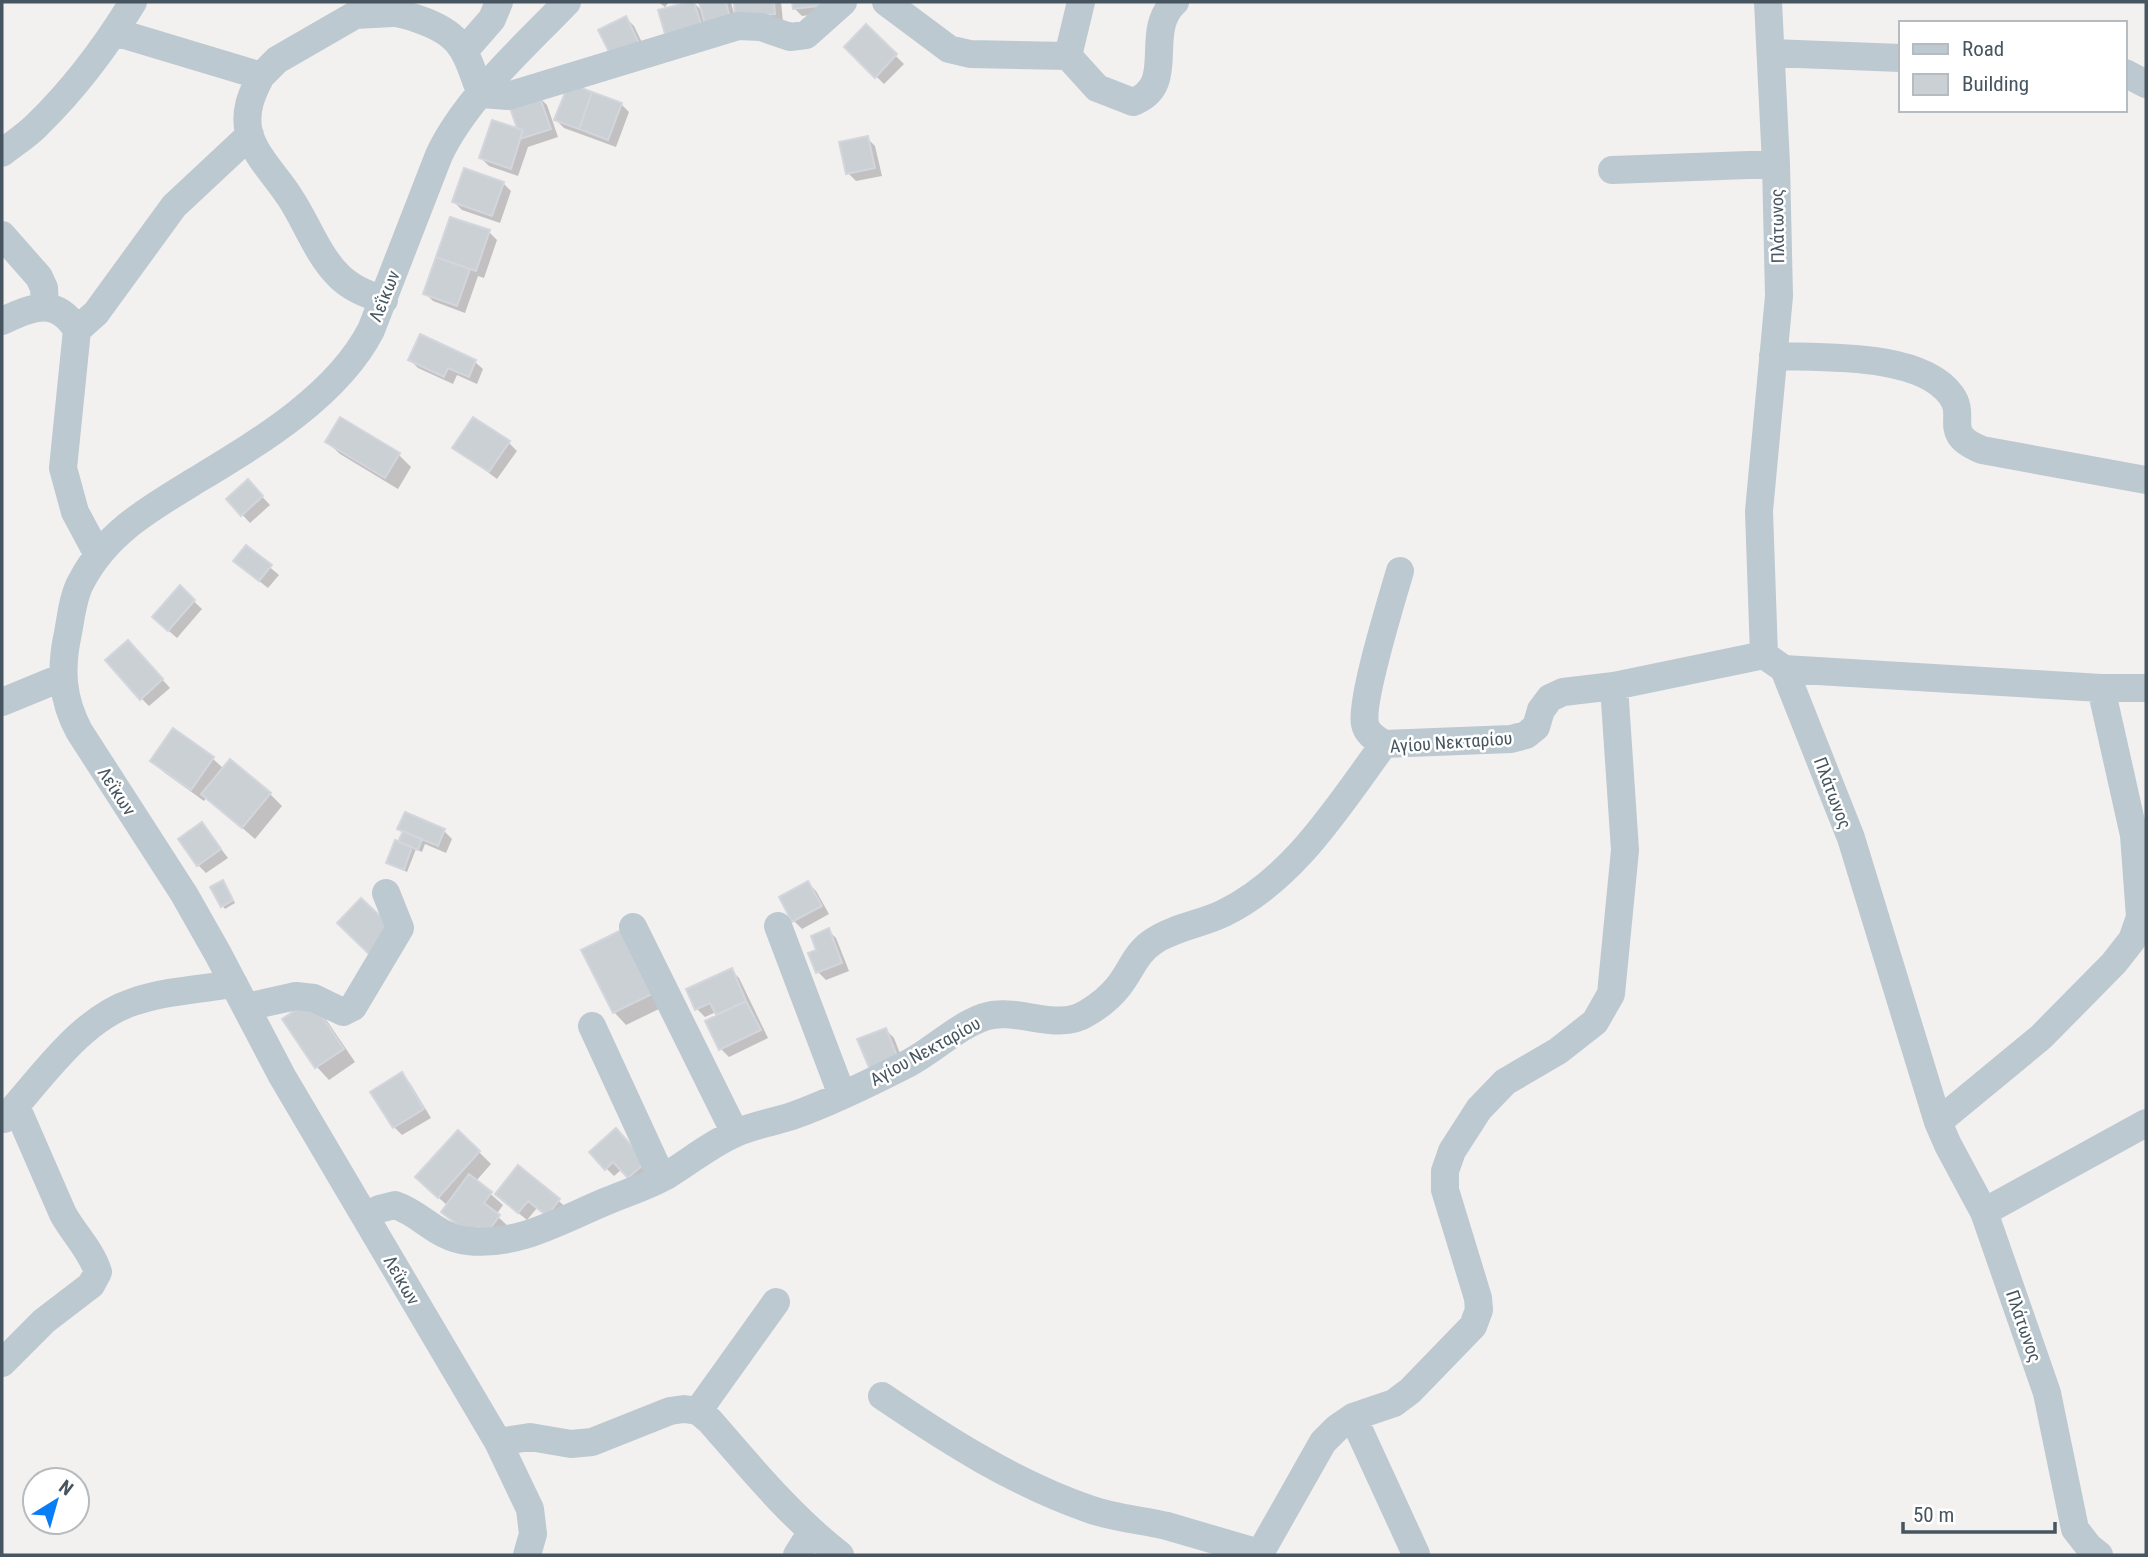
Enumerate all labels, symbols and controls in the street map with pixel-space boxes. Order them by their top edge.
legend [1899,21,2127,112]
text: Road [1962,37,2004,61]
text: Building [1962,72,2029,96]
street label: Πλάτωνος [1766,188,1788,264]
street label: Λεΐκων [364,267,404,325]
street label: Αγίου Νεκταρίου [1389,727,1513,757]
street label: Πλάτωνος [1810,754,1856,832]
street label: Λεΐκων [94,763,141,819]
street label: Αγίου Νεκταρίου [866,1012,984,1090]
street label: Λεΐκων [380,1252,425,1309]
street label: Πλάτωνος [2002,1287,2046,1365]
north arrow [21,1466,91,1536]
text: N [54,1475,77,1501]
scale bar [1903,1490,2055,1534]
text: 50 m [1913,1503,1954,1527]

